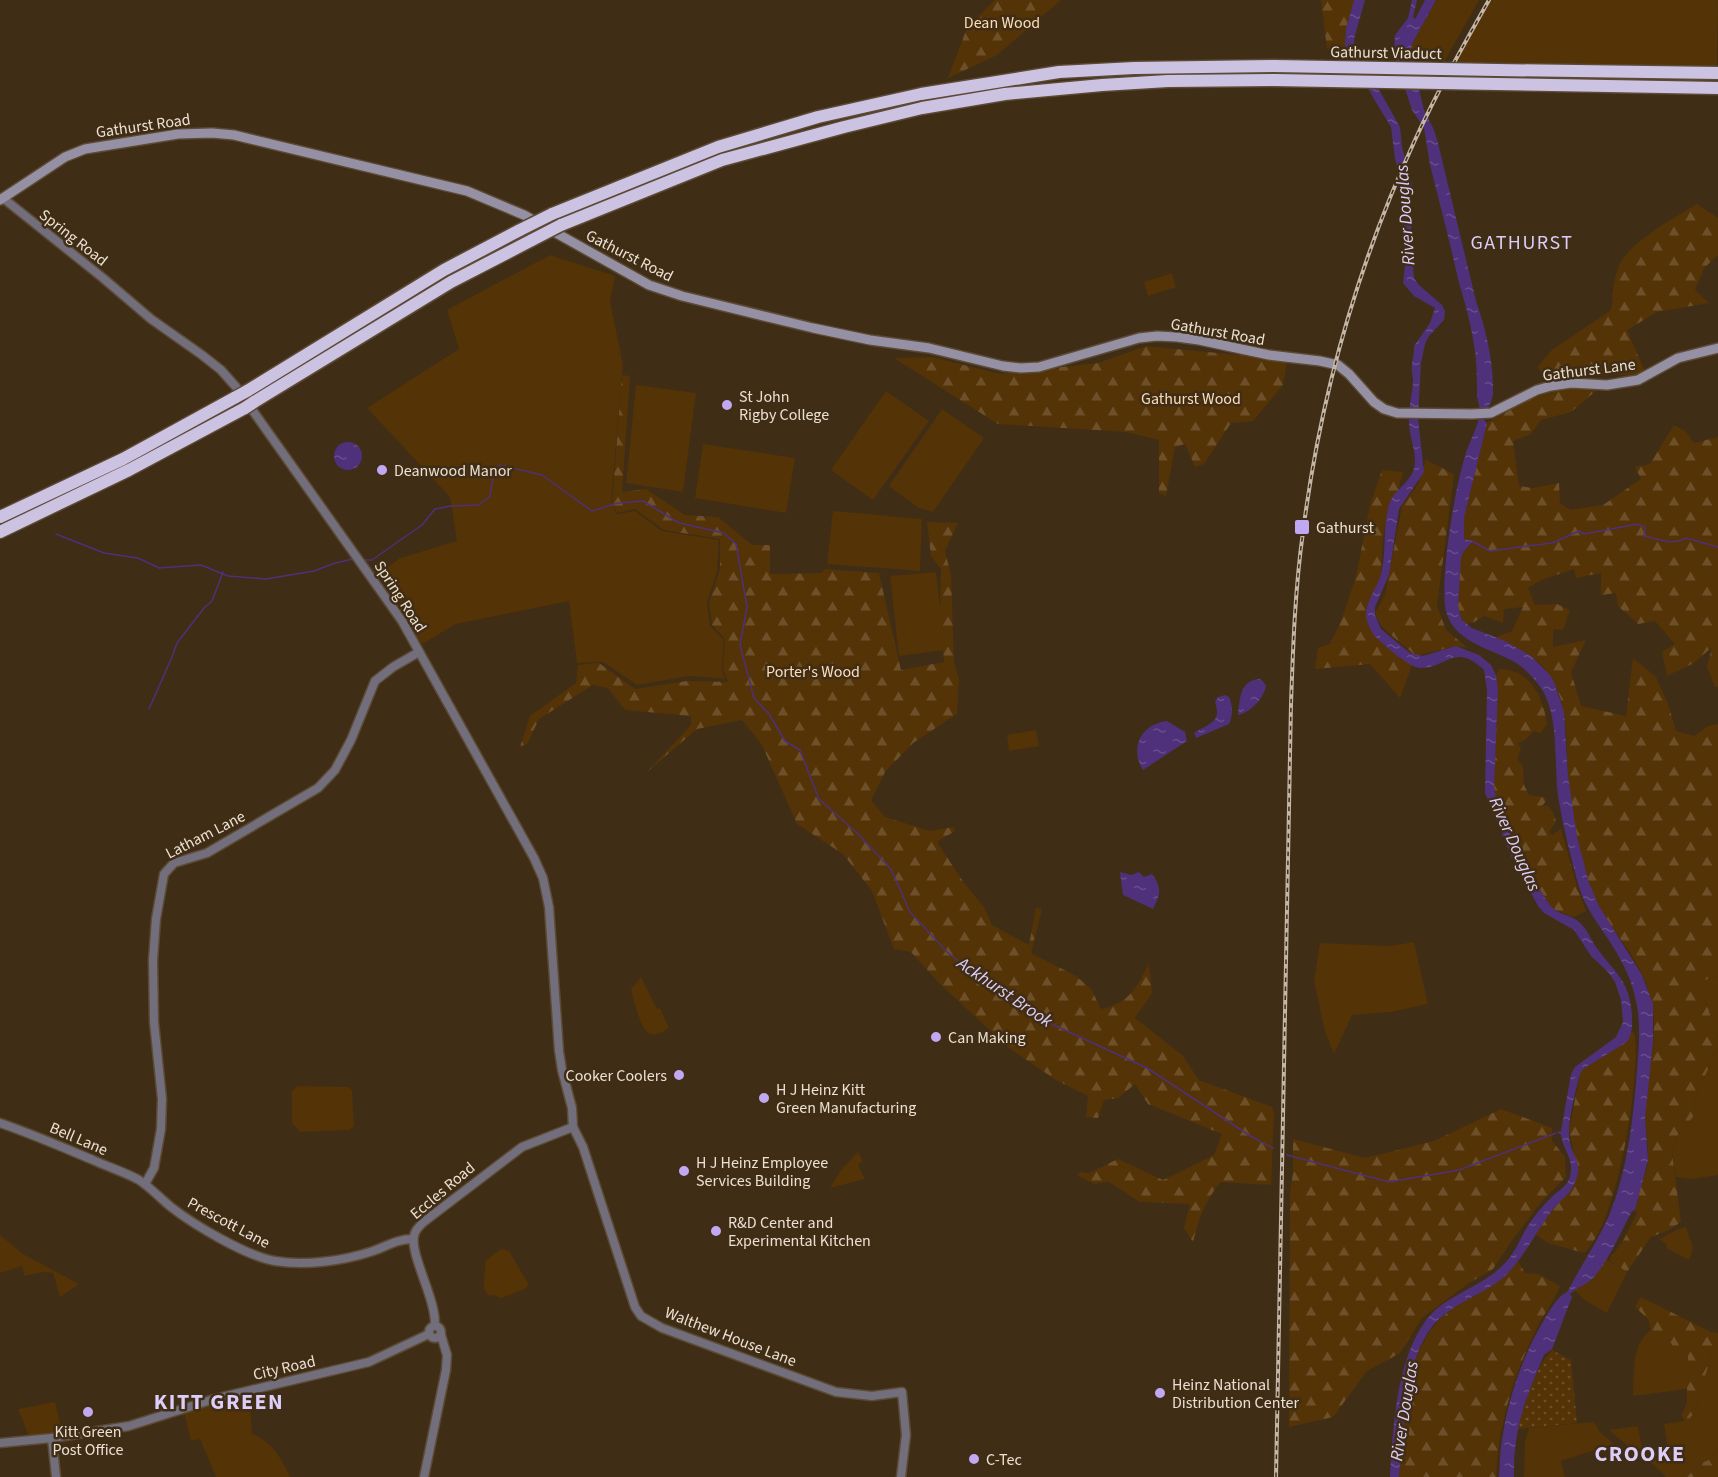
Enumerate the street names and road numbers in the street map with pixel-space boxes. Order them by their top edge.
street label: Gathurst Viaduct [1330,41,1442,65]
street label: Gathurst Road [94,108,192,144]
street label: Spring Road [35,204,112,271]
street label: Gathurst Road [582,224,677,287]
street label: Gathurst Road [1169,313,1267,351]
street label: Gathurst Lane [1541,353,1637,387]
street label: Spring Road [369,556,432,637]
street label: Latham Lane [162,805,249,864]
street label: Bell Lane [46,1117,111,1161]
street label: Eccles Road [405,1157,480,1225]
street label: Prescott Lane [183,1192,274,1254]
street label: Walthew House Lane [662,1302,800,1372]
street label: City Road [251,1350,318,1386]

